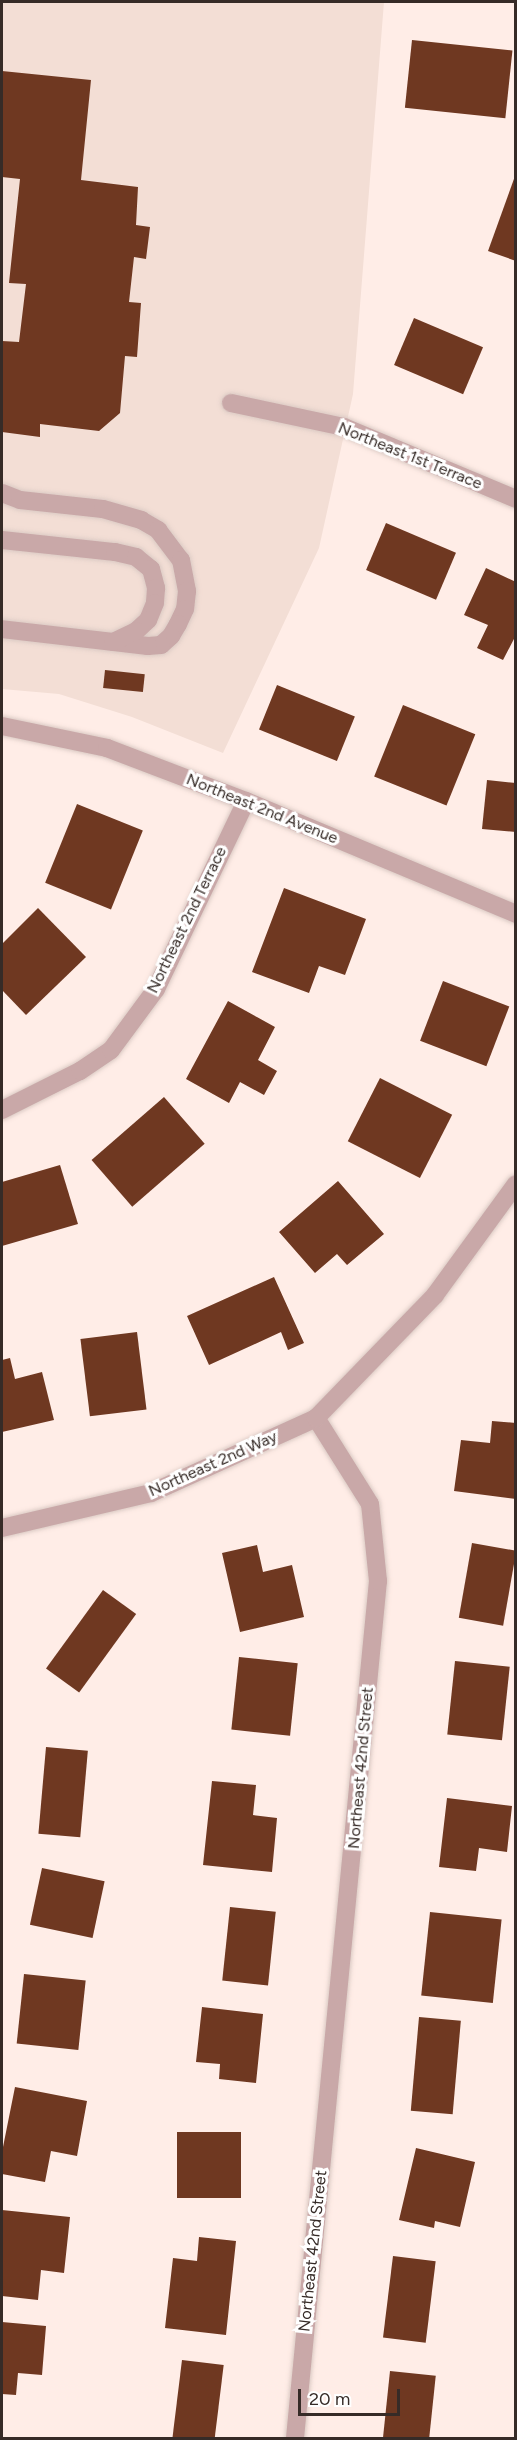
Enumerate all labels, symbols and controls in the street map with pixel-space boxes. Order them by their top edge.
street label: Northeast 1st Terrace [335,418,485,494]
street label: Northeast 2nd Avenue [183,770,341,848]
street label: Northeast 2nd Terrace [143,844,231,996]
street label: Northeast 2nd Way [146,1427,280,1501]
street label: Northeast 42nd Street [344,1686,378,1850]
street label: Northeast 42nd Street [295,2169,331,2333]
scale bar [301,2377,403,2415]
text: 20 m [309,2388,350,2410]

